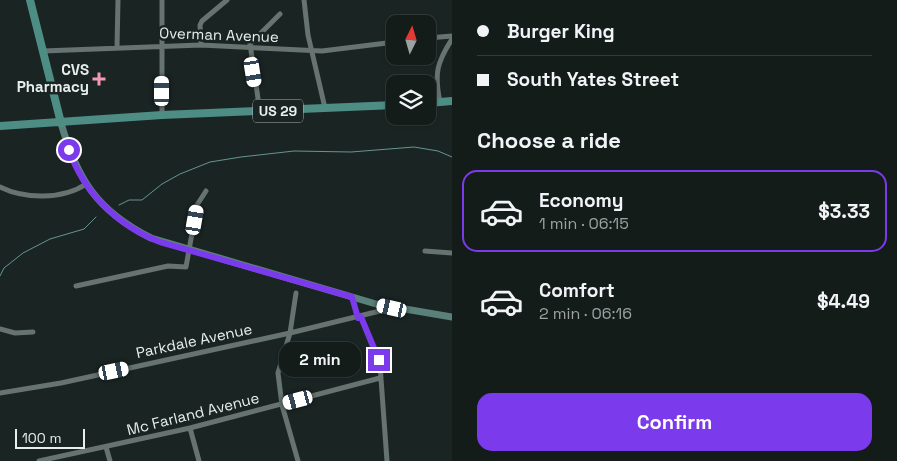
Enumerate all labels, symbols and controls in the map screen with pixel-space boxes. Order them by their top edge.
north arrow [386,15,436,65]
map controls [386,15,436,125]
text: Burger King [507,19,615,44]
street label: Overman Avenue [159,23,279,46]
car [243,56,262,88]
place label: CVS Pharmacy [17,60,89,96]
text: South Yates Street [507,67,679,92]
marker: CVS Pharmacy [93,73,105,85]
button: layers [386,75,436,125]
car [154,76,169,106]
road number: US 29 [253,100,303,122]
text: Choose a ride [477,126,621,154]
route start [58,139,80,161]
text: Economy [539,188,623,213]
icon: car [479,189,524,234]
text: $3.33 [818,199,870,224]
car [185,204,204,236]
text: 1 min · 06:15 [539,213,629,234]
text: Comfort [539,278,615,303]
icon: car [479,279,524,324]
text: $4.49 [817,289,870,314]
car [375,297,408,319]
text: 2 min · 06:16 [539,303,632,324]
street label: Parkdale Avenue [134,319,254,362]
callout: 2 min [279,342,362,378]
text: 2 min [299,349,341,370]
route end [368,349,390,371]
car [97,361,130,381]
street label: Mc Farland Avenue [125,388,261,439]
car [281,389,314,411]
button: Confirm [477,393,872,451]
scale bar [15,426,85,449]
text: 100 m [22,429,61,447]

